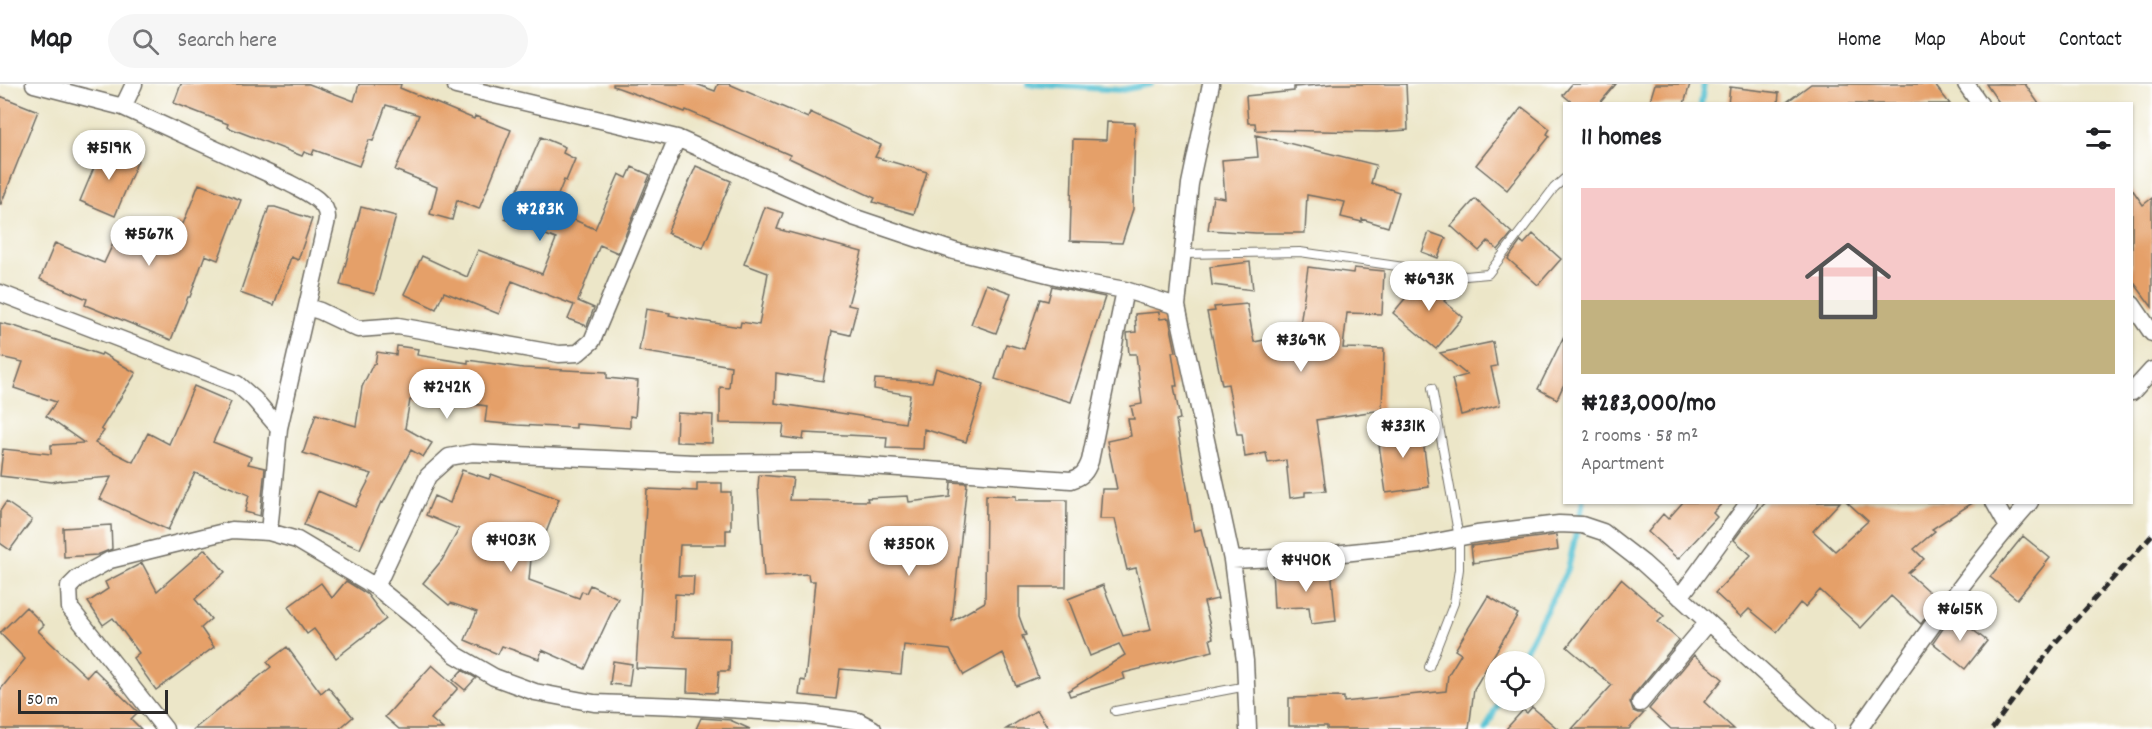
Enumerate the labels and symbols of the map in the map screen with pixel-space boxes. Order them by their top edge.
pin: ₦519K [67,130,151,181]
pin: ₦283K [498,191,582,242]
pin: ₦567K [107,216,191,267]
pin: ₦693K [1387,261,1471,312]
pin: ₦369K [1259,322,1343,373]
pin: ₦242K [405,369,489,420]
pin: ₦331K [1361,408,1445,459]
pin: ₦403K [469,522,553,573]
pin: ₦350K [867,526,951,577]
pin: ₦440K [1264,542,1348,593]
pin: ₦615K [1918,591,2002,642]
scale bar [18,687,168,714]

